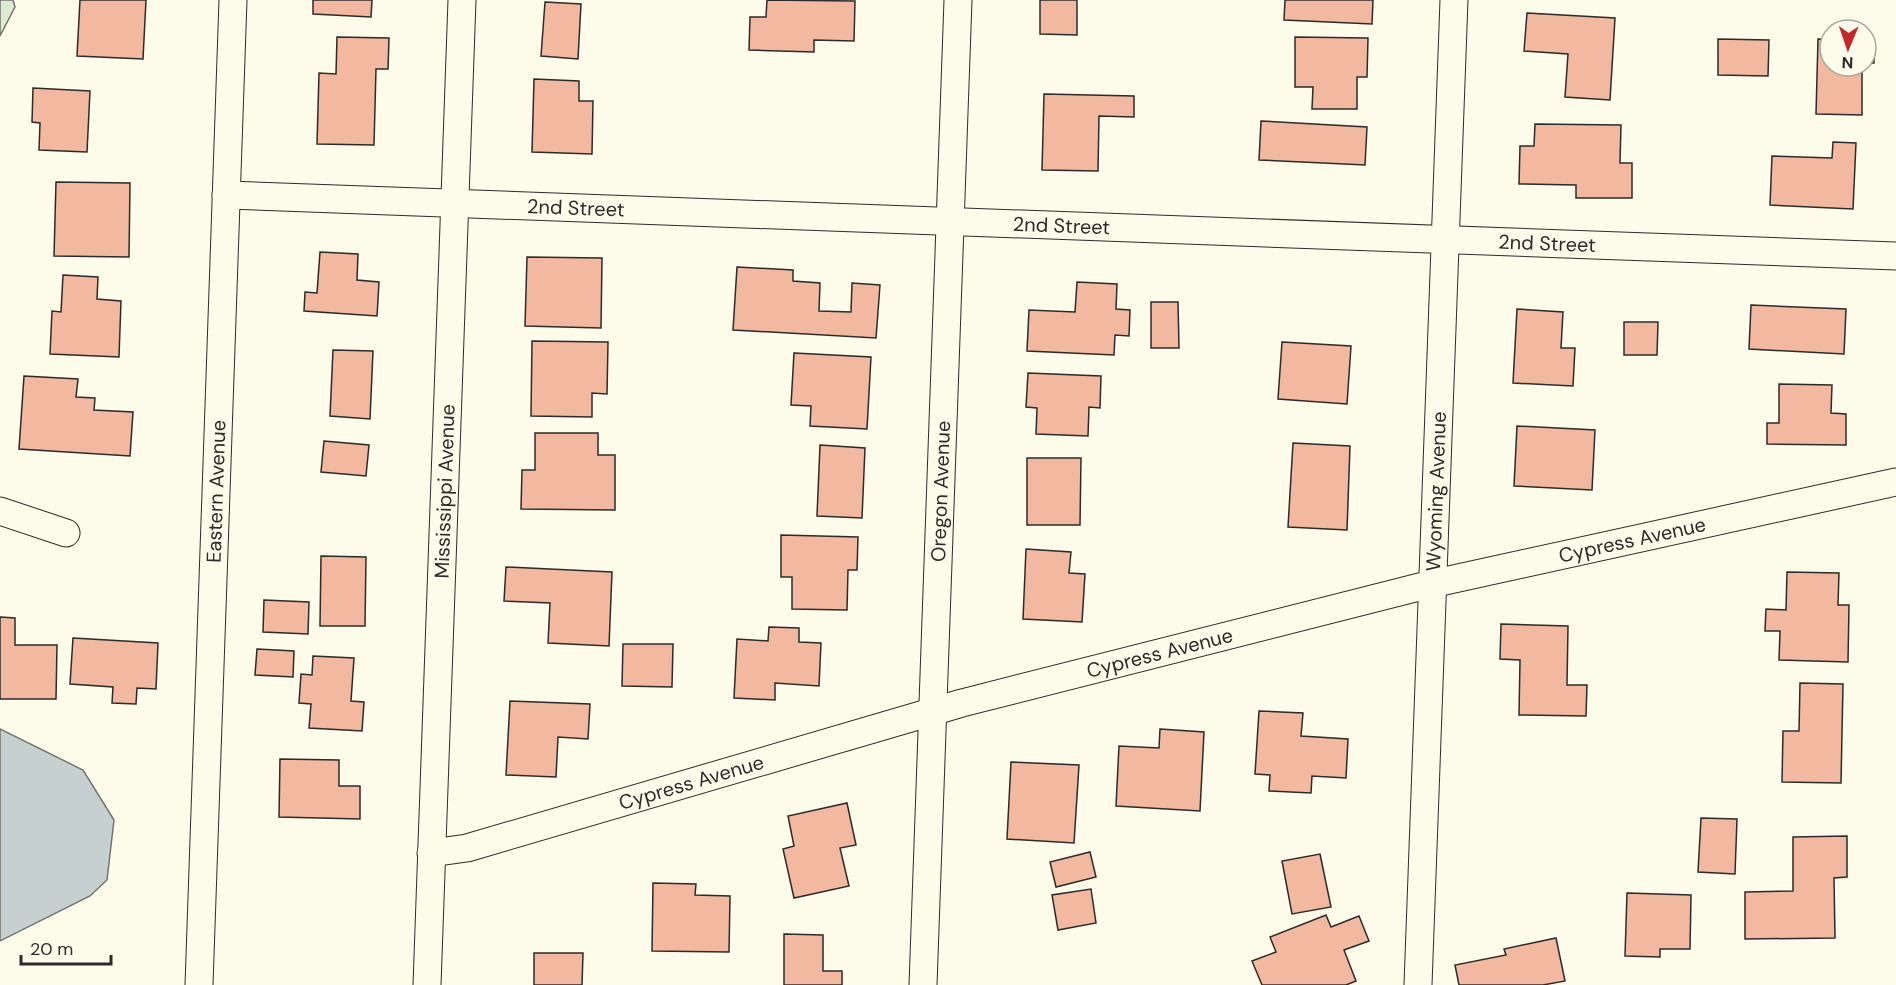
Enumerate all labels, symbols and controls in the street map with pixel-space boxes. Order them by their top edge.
north arrow [1818,18,1878,78]
text: N [1841,52,1854,73]
street label: 2nd Street [527,193,625,223]
street label: 2nd Street [1012,211,1111,240]
street label: 2nd Street [1498,228,1597,258]
street label: Mississippi Avenue [428,404,461,579]
street label: Wyoming Avenue [1420,411,1452,572]
street label: Eastern Avenue [201,419,232,563]
street label: Oregon Avenue [925,420,956,562]
street label: Cypress Avenue [1556,511,1708,569]
street label: Cypress Avenue [1084,622,1235,684]
street label: Cypress Avenue [616,749,767,816]
scale bar [21,928,111,966]
text: 20 m [30,937,73,961]

